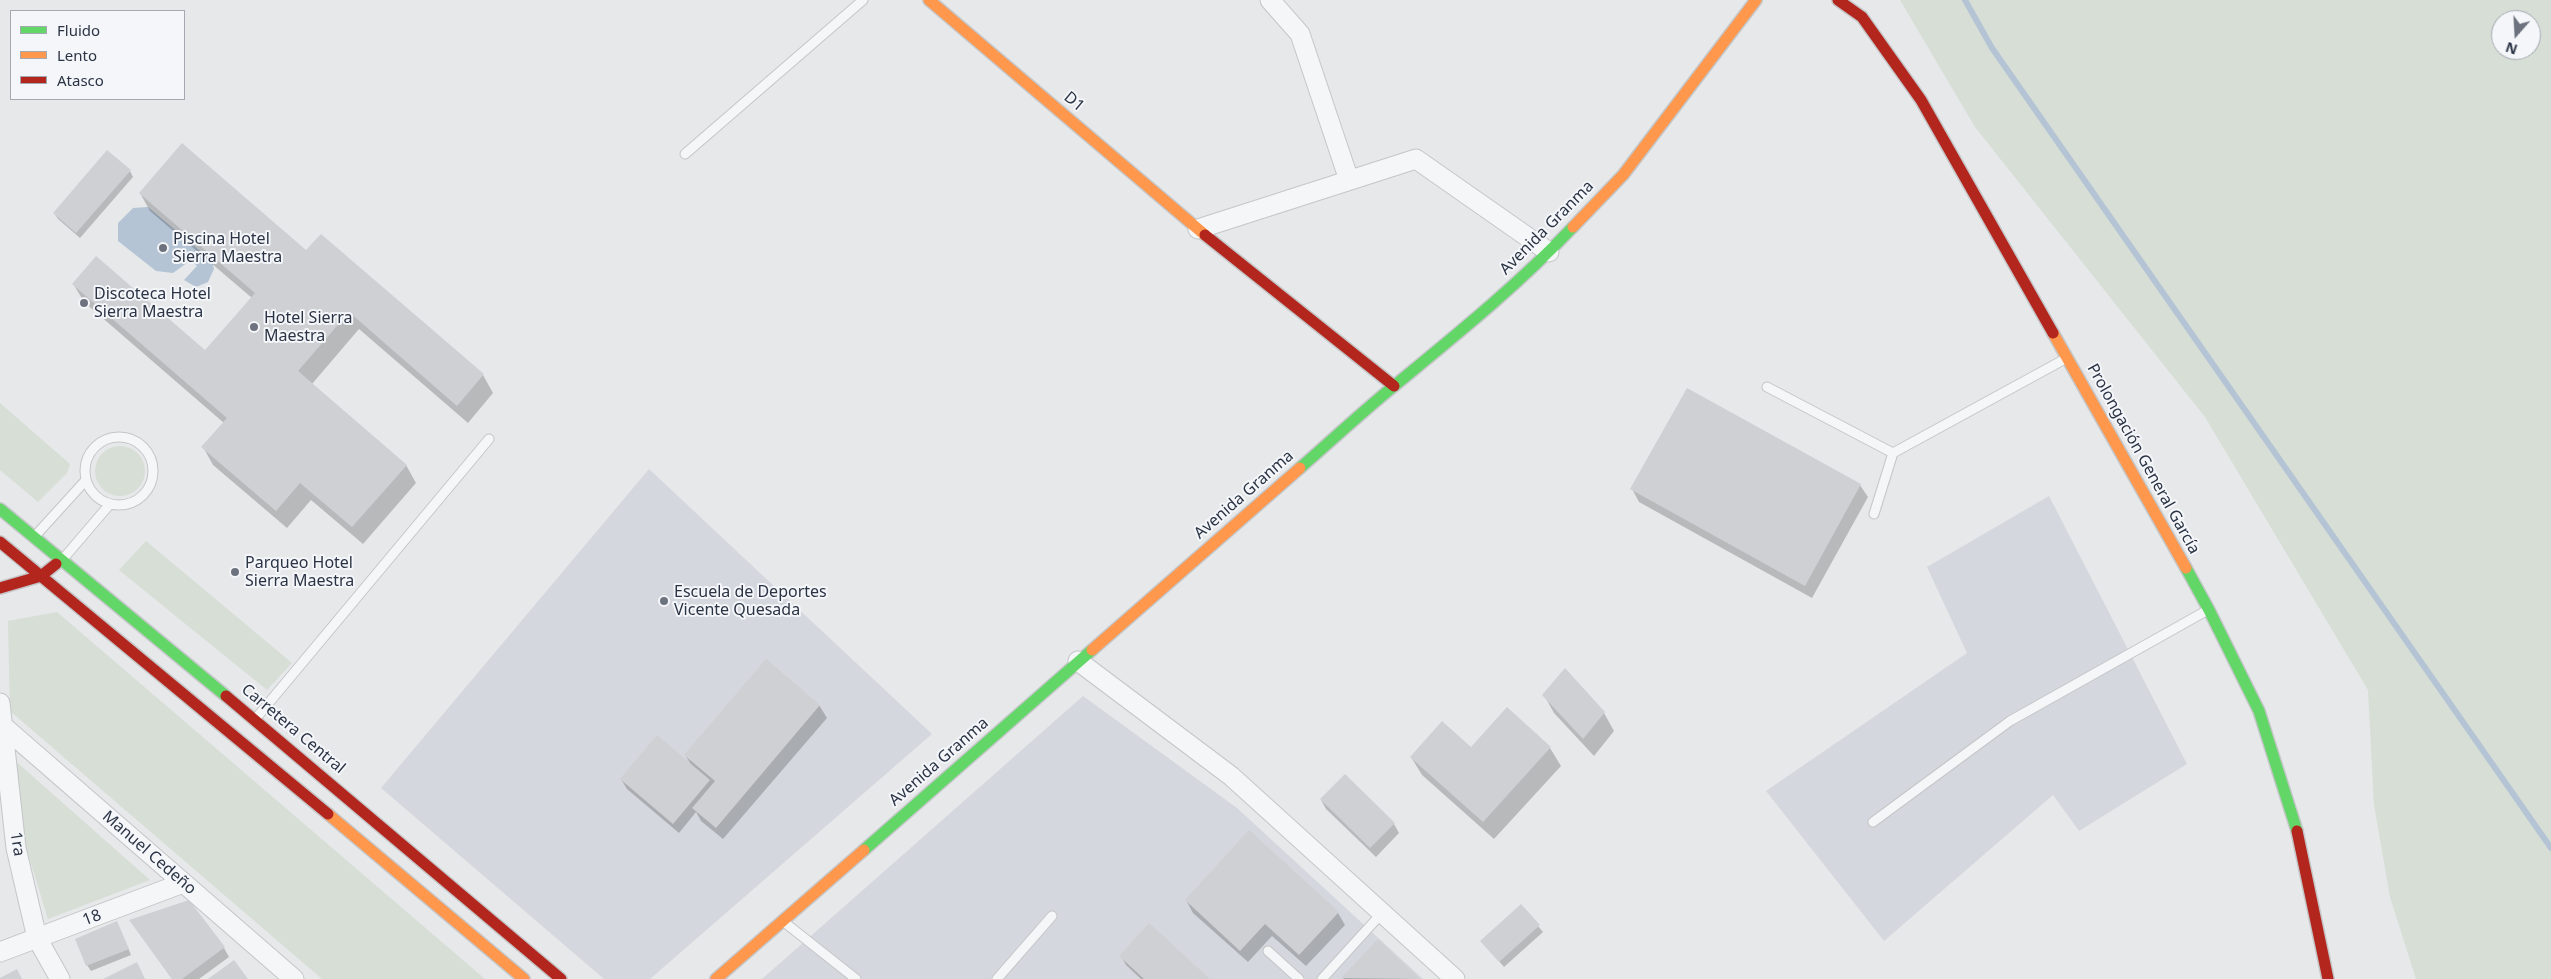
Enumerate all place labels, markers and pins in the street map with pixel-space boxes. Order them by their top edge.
place label: Piscina Hotel Sierra Maestra [173,229,282,267]
marker: Piscina Hotel Sierra Maestra [157,242,169,254]
place label: Discoteca Hotel Sierra Maestra [94,284,211,322]
marker: Discoteca Hotel Sierra Maestra [78,297,90,309]
place label: Hotel Sierra Maestra [264,308,352,346]
marker: Hotel Sierra Maestra [248,321,260,333]
place label: Parqueo Hotel Sierra Maestra [245,553,354,591]
marker: Parqueo Hotel Sierra Maestra [229,566,241,578]
place label: Escuela de Deportes Vicente Quesada [674,582,827,620]
marker: Escuela de Deportes Vicente Quesada [658,595,670,607]

